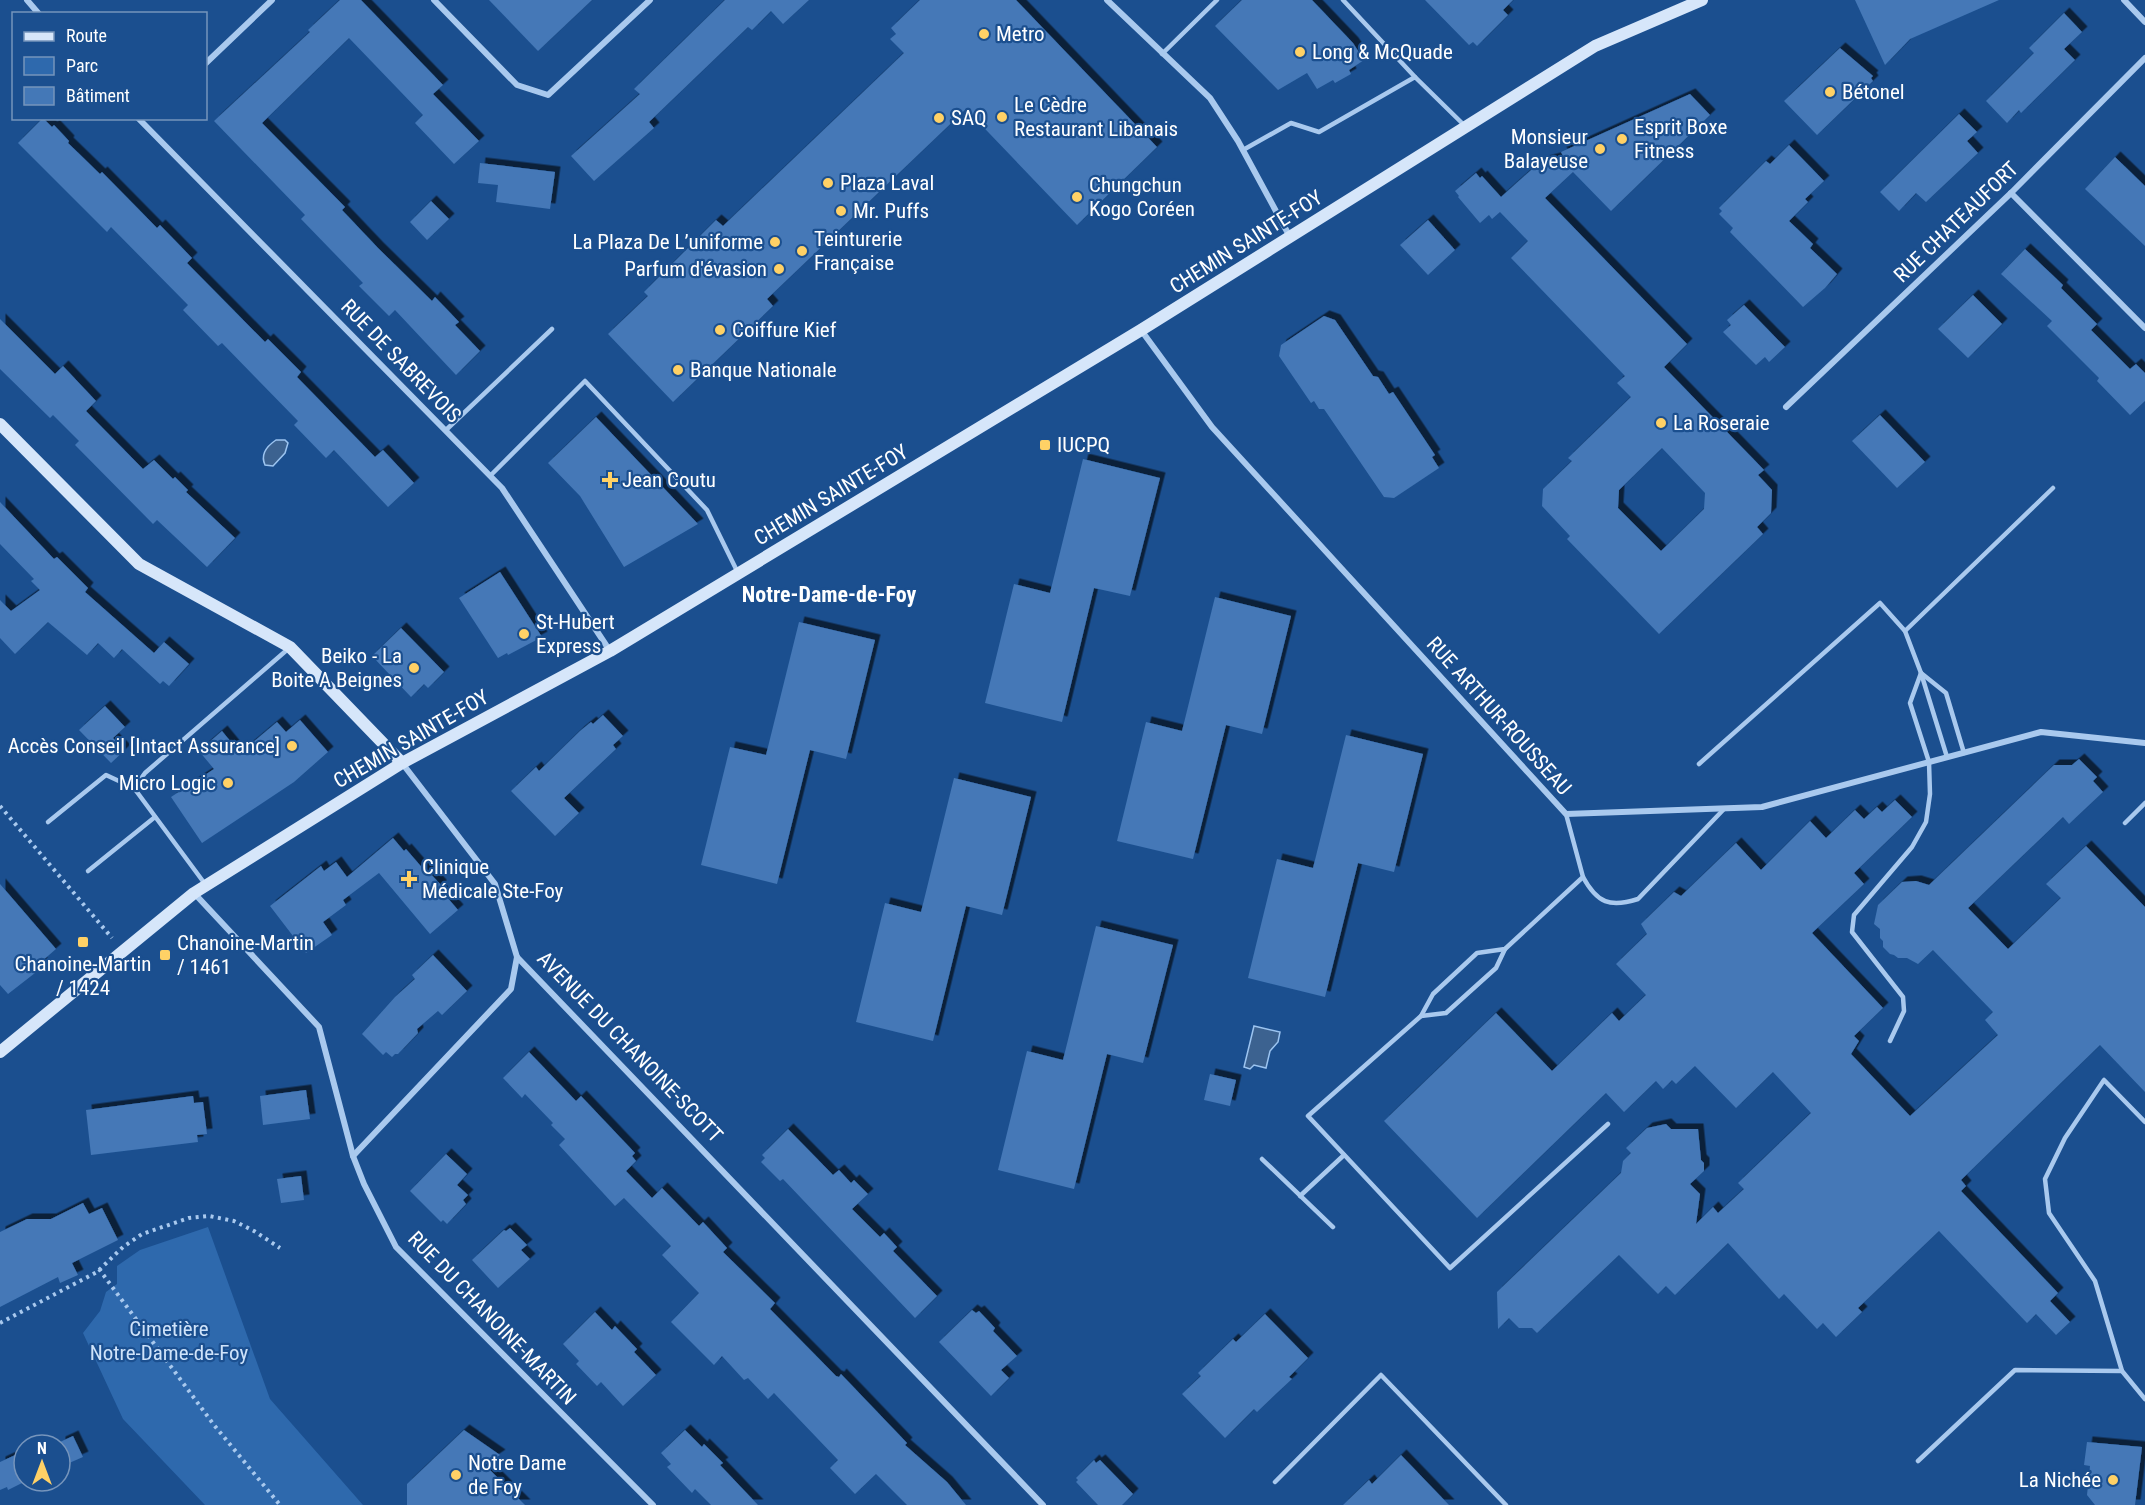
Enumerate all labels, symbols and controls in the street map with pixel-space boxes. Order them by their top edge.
legend [12,12,207,120]
place label: Metro [996,22,1045,46]
text: Route [66,25,107,46]
marker: Metro [977,27,991,41]
place label: Long & McQuade [1312,40,1453,64]
marker: Long & McQuade [1293,45,1307,59]
text: Parc [66,55,98,76]
place label: Bétonel [1842,80,1905,104]
text: Bâtiment [66,85,130,106]
marker: Bétonel [1823,85,1837,99]
place label: Le Cèdre Restaurant Libanais [1014,93,1178,141]
place label: SAQ [951,106,987,130]
marker: Le Cèdre Restaurant Libanais [995,110,1009,124]
marker: SAQ [932,111,946,125]
place label: Esprit Boxe Fitness [1634,115,1727,163]
place label: Monsieur Balayeuse [1504,125,1588,173]
marker: Esprit Boxe Fitness [1615,132,1629,146]
marker: Monsieur Balayeuse [1593,142,1607,156]
street label: RUE CHATEAUFORT [1889,157,2023,287]
place label: Plaza Laval [840,171,934,195]
place label: Chungchun Kogo Coréen [1089,173,1195,221]
marker: Plaza Laval [821,176,835,190]
street label: CHEMIN SAINTE-FOY [1165,185,1327,299]
marker: Chungchun Kogo Coréen [1070,190,1084,204]
place label: Mr. Puffs [853,199,929,223]
marker: Mr. Puffs [834,204,848,218]
place label: Teinturerie Française [814,227,902,275]
place label: La Plaza De L’uniforme [572,230,763,254]
marker: La Plaza De L’uniforme [768,235,782,249]
marker: Teinturerie Française [795,244,809,258]
place label: Parfum d'évasion [624,257,767,281]
marker: Parfum d'évasion [772,262,786,276]
street label: RUE DE SABREVOIS [336,294,466,428]
place label: Coiffure Kief [732,318,837,342]
marker: Coiffure Kief [713,323,727,337]
place label: Banque Nationale [690,358,837,382]
marker: Banque Nationale [671,363,685,377]
place label: La Roseraie [1673,411,1770,435]
marker: La Roseraie [1654,416,1668,430]
place label: IUCPQ [1057,433,1110,457]
marker: IUCPQ [1038,438,1052,452]
street label: CHEMIN SAINTE-FOY [750,440,912,550]
place label: Jean Coutu [622,468,716,492]
marker: Jean Coutu [603,473,617,487]
district label: Notre-Dame-de-Foy [742,582,916,607]
place label: St-Hubert Express [536,610,615,658]
marker: St-Hubert Express [517,627,531,641]
street label: RUE ARTHUR-ROUSSEAU [1422,632,1576,800]
place label: Beiko - La Boite A Beignes [271,644,402,692]
marker: Beiko - La Boite A Beignes [407,661,421,675]
street label: CHEMIN SAINTE-FOY [329,685,493,793]
place label: Accès Conseil [Intact Assurance] [8,734,280,758]
marker: Accès Conseil [Intact Assurance] [285,739,299,753]
place label: Micro Logic [119,771,216,795]
marker: Micro Logic [221,776,235,790]
place label: Clinique Médicale Ste-Foy [422,855,564,903]
marker: Clinique Médicale Ste-Foy [400,870,418,888]
place label: Chanoine-Martin / 1461 [177,931,314,979]
marker: Chanoine-Martin / 1424 [76,935,90,949]
street label: AVENUE DU CHANOINE-SCOTT [532,947,728,1147]
marker: Chanoine-Martin / 1461 [158,948,172,962]
place label: Chanoine-Martin / 1424 [15,952,151,1000]
street label: RUE DU CHANOINE-MARTIN [403,1226,581,1410]
park label: Cimetière Notre-Dame-de-Foy [90,1317,248,1365]
north arrow [12,1433,72,1493]
text: N [37,1439,47,1458]
place label: Notre Dame de Foy [468,1451,566,1499]
marker: Notre Dame de Foy [449,1468,463,1482]
place label: La Nichée [2019,1468,2101,1492]
marker: La Nichée [2106,1473,2120,1487]

